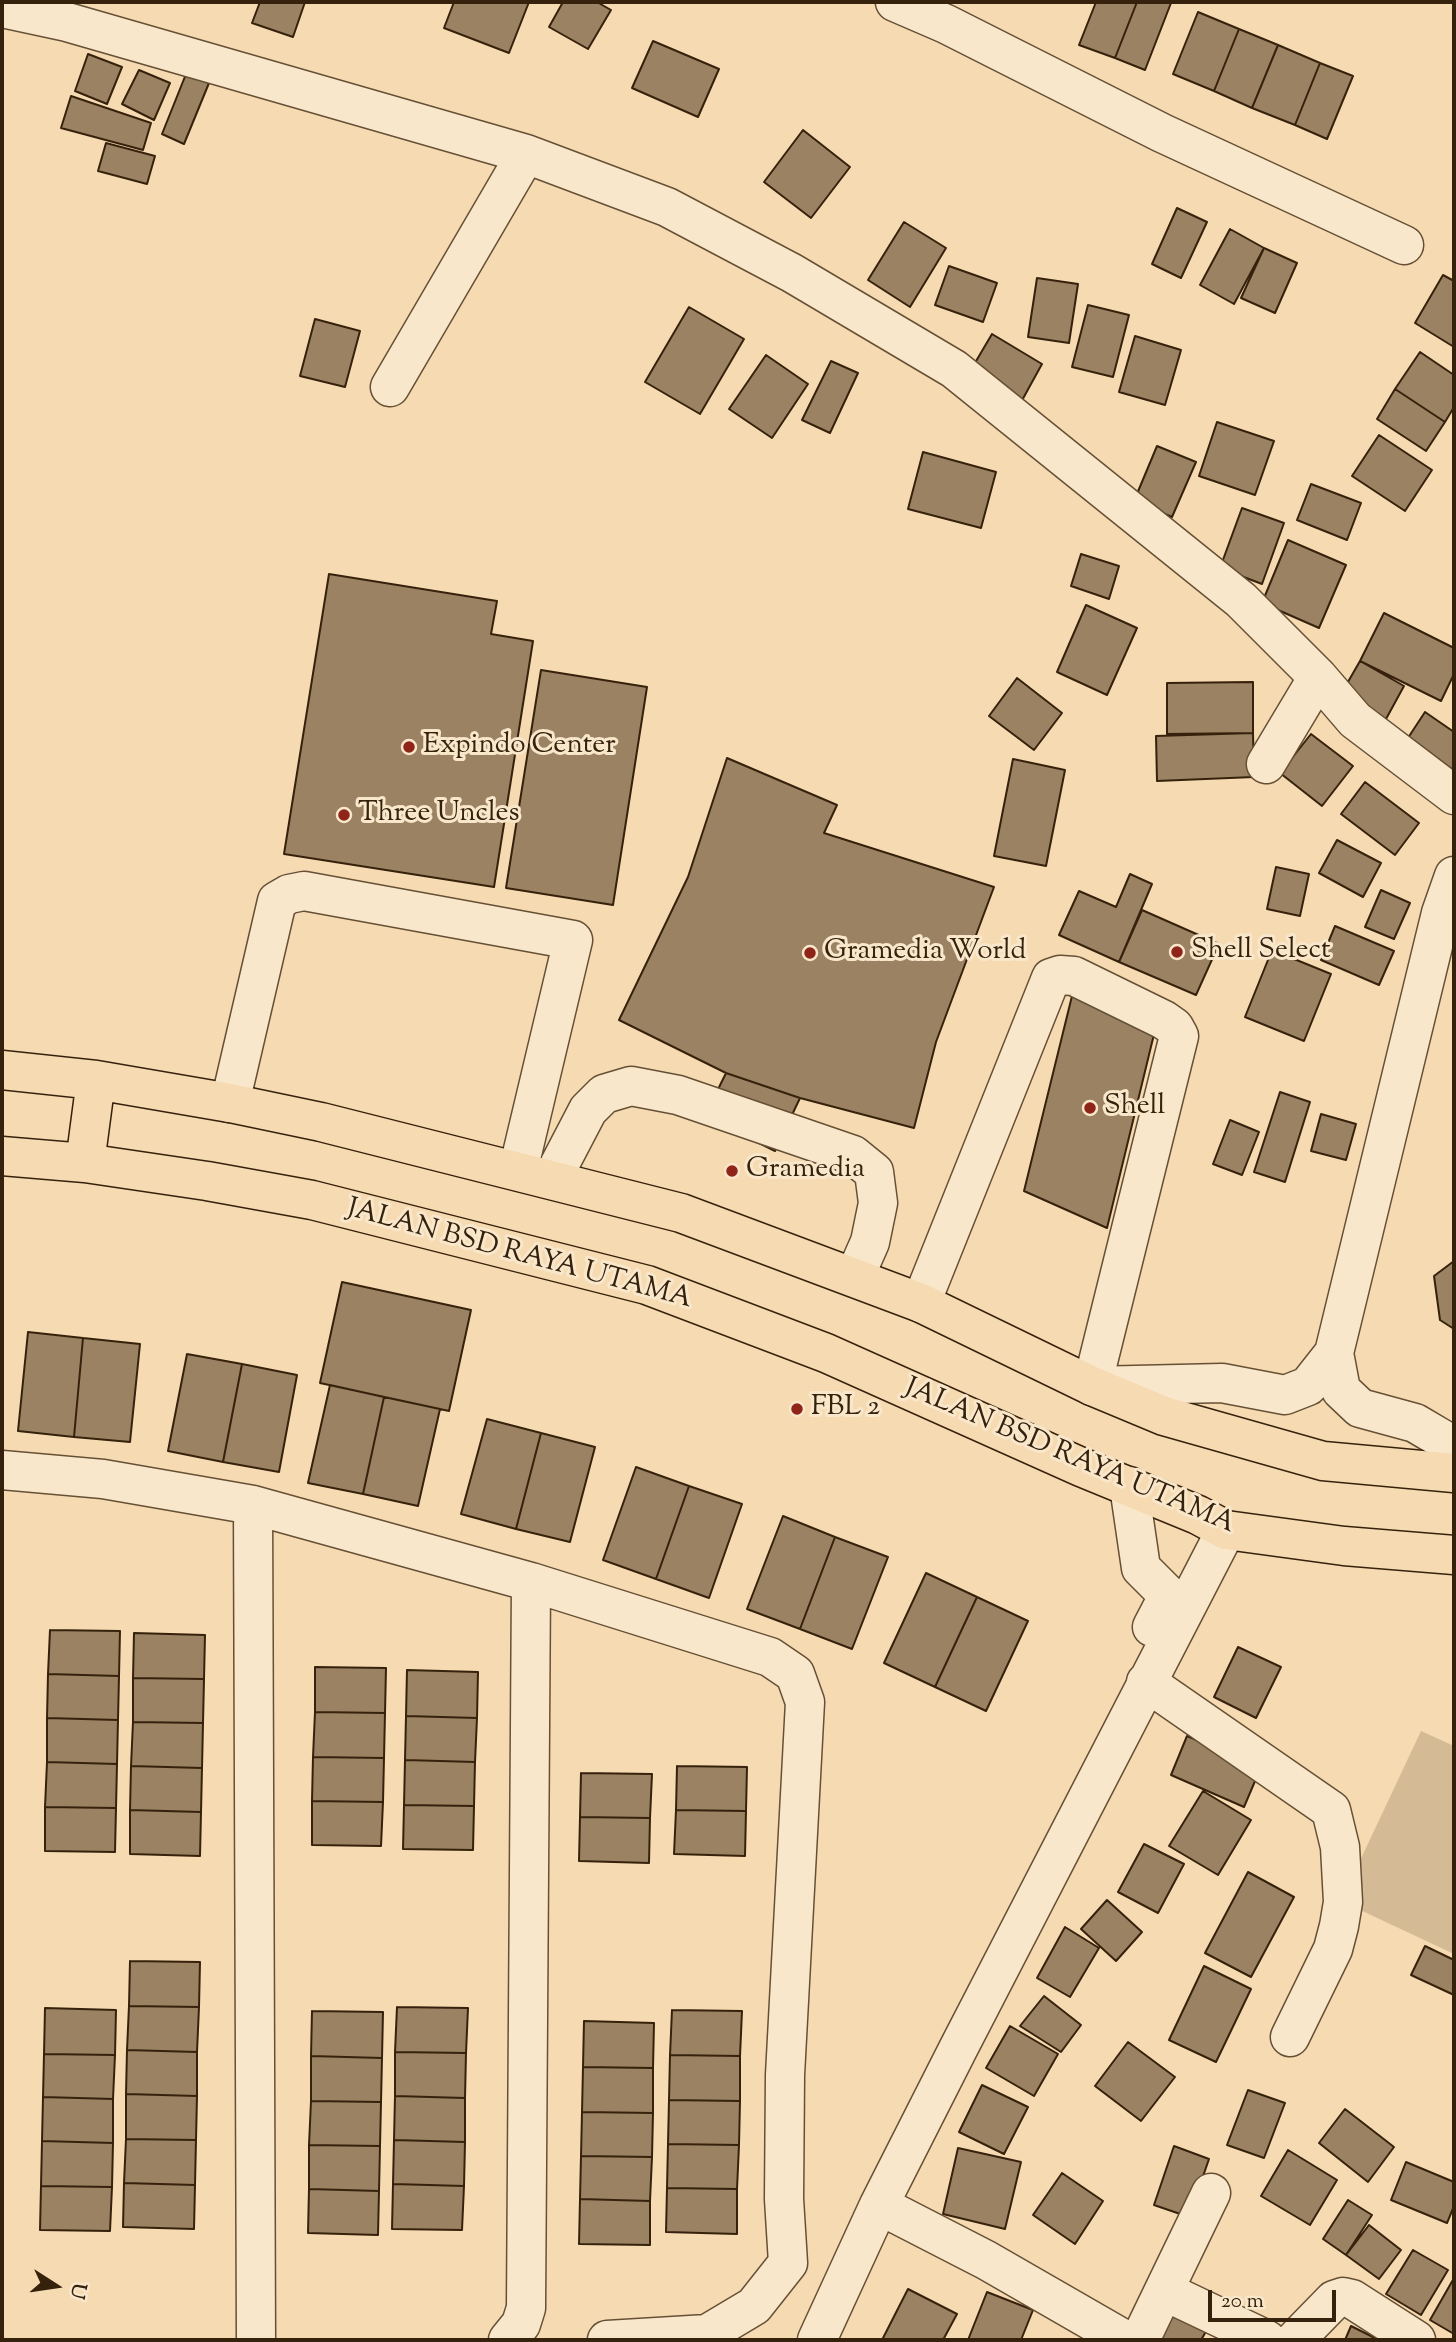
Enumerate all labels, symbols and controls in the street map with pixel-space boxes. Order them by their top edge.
place label: Expindo Center [423,730,616,764]
marker: Expindo Center [401,739,417,755]
place label: Three Uncles [358,798,520,832]
marker: Three Uncles [336,807,352,823]
place label: Shell Select [1191,935,1331,969]
place label: Gramedia World [824,936,1026,970]
marker: Shell Select [1169,944,1185,960]
marker: Gramedia World [802,945,818,961]
place label: Shell [1104,1091,1165,1125]
marker: Shell [1082,1100,1098,1116]
place label: Gramedia [746,1154,865,1188]
marker: Gramedia [724,1163,740,1179]
street label: JALAN BSD RAYA UTAMA [343,1194,695,1318]
street label: JALAN BSD RAYA UTAMA [899,1373,1239,1543]
place label: FBL 2 [811,1392,880,1426]
marker: FBL 2 [789,1401,805,1417]
north arrow [21,2251,91,2321]
scale bar [1211,2276,1339,2320]
text: U [62,2280,92,2301]
text: 20 m [1221,2287,1264,2317]

